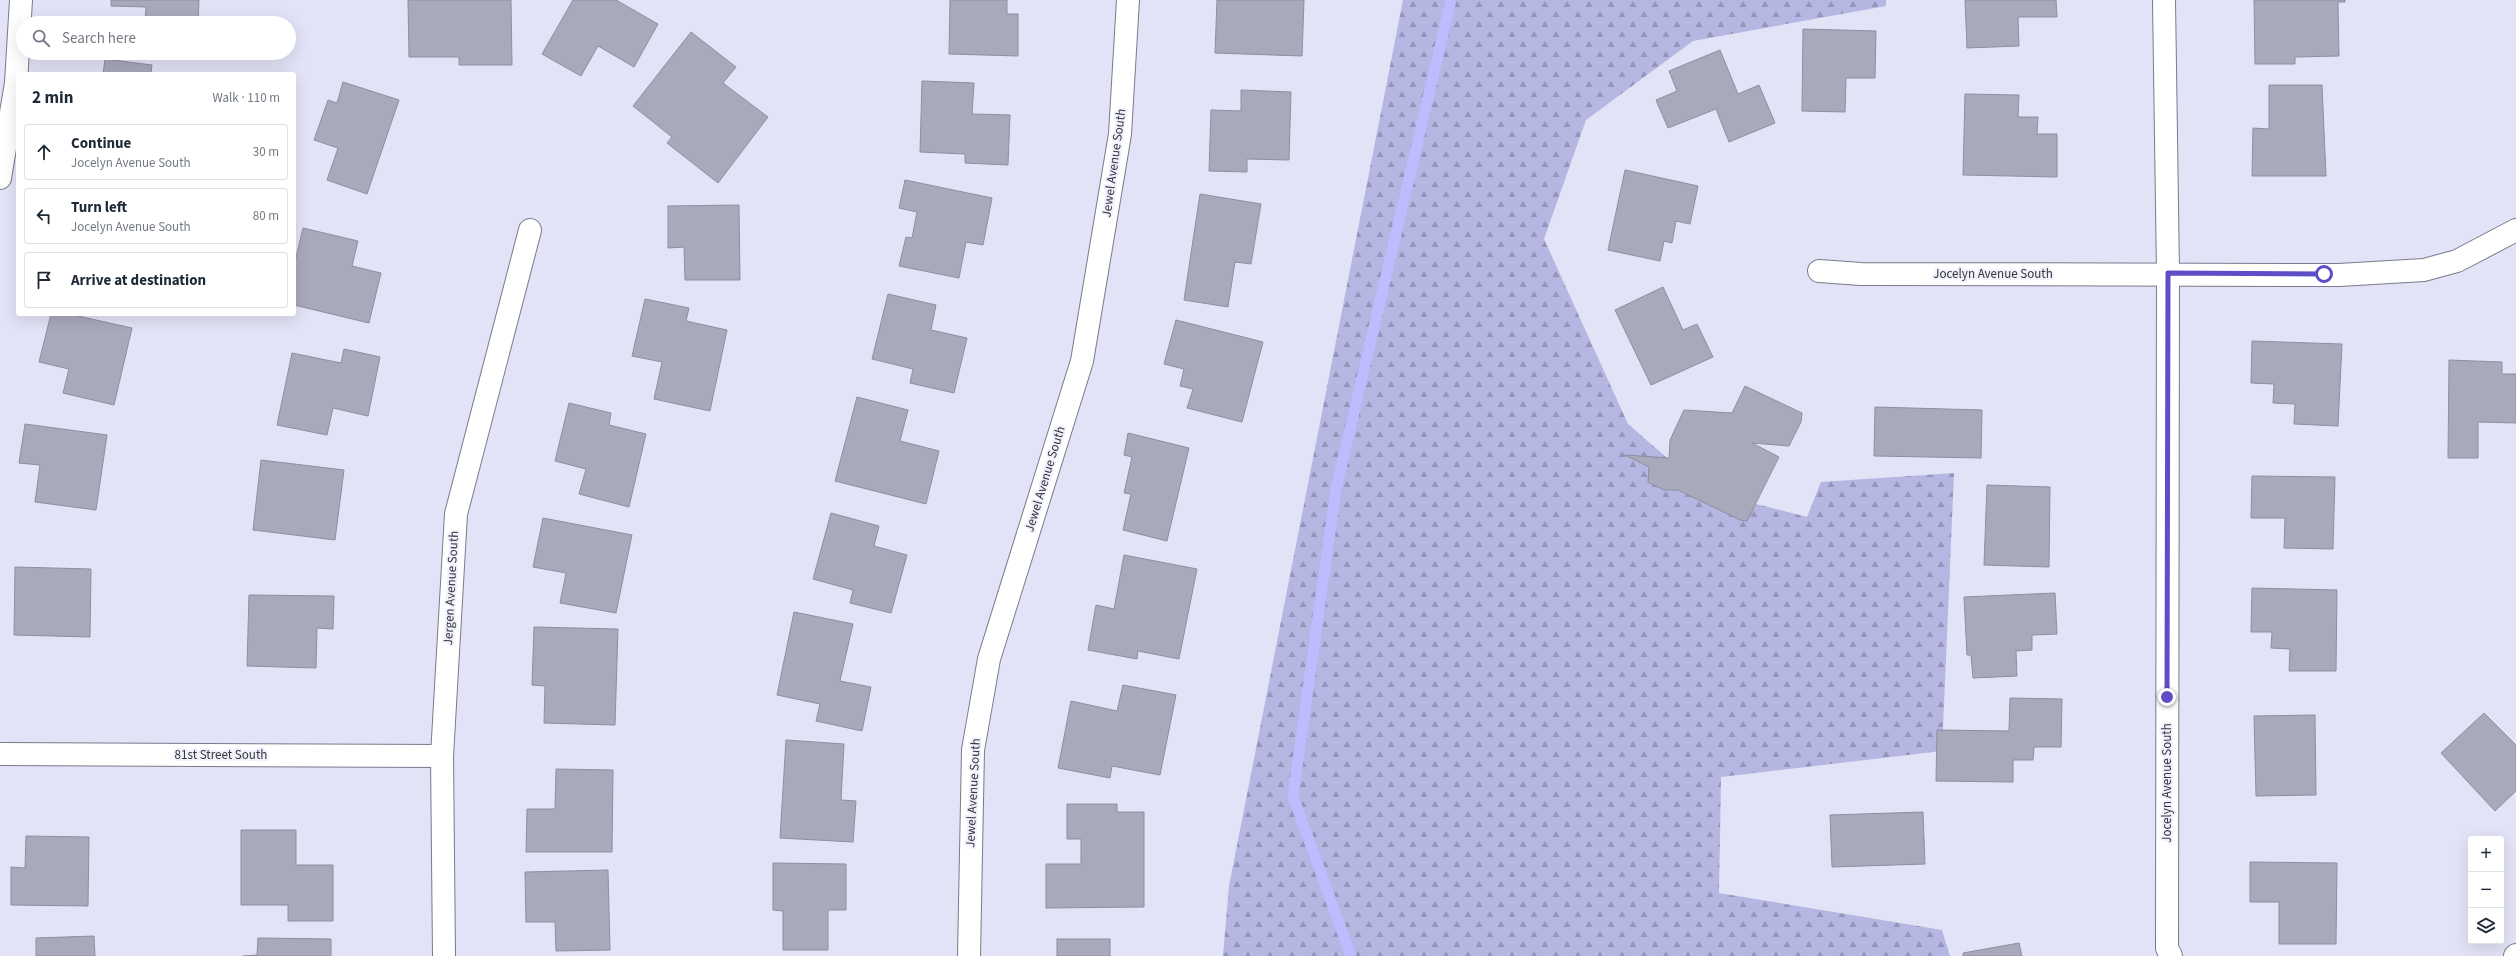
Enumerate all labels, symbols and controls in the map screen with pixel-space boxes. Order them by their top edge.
search box [16,16,296,60]
icon: search [30,27,52,49]
text: Search here [62,28,136,49]
text: 2 min [32,86,73,110]
text: Walk · 110 m [212,89,280,107]
street label: Jewel Avenue South [1097,107,1131,219]
text: Continue [71,133,131,154]
icon: ahead [33,141,55,163]
text: 30 m [253,143,279,161]
text: Jocelyn Avenue South [71,154,191,172]
text: Turn left [71,197,127,218]
icon: left [33,205,55,227]
text: 80 m [253,207,279,225]
text: Jocelyn Avenue South [71,218,191,236]
street label: Jocelyn Avenue South [1933,265,2053,283]
route start [2315,265,2333,283]
icon: arrive [33,269,55,291]
text: Arrive at destination [71,270,206,291]
street label: Jewel Avenue South [1020,424,1070,534]
street label: Jergen Avenue South [439,530,463,646]
route end [2158,688,2176,706]
street label: Jocelyn Avenue South [2158,723,2176,843]
street label: Jewel Avenue South [961,738,985,848]
street label: 81st Street South [175,746,267,764]
map controls [2468,836,2504,944]
button: + [2468,836,2504,872]
button: − [2468,872,2504,908]
button: layers [2468,908,2504,944]

